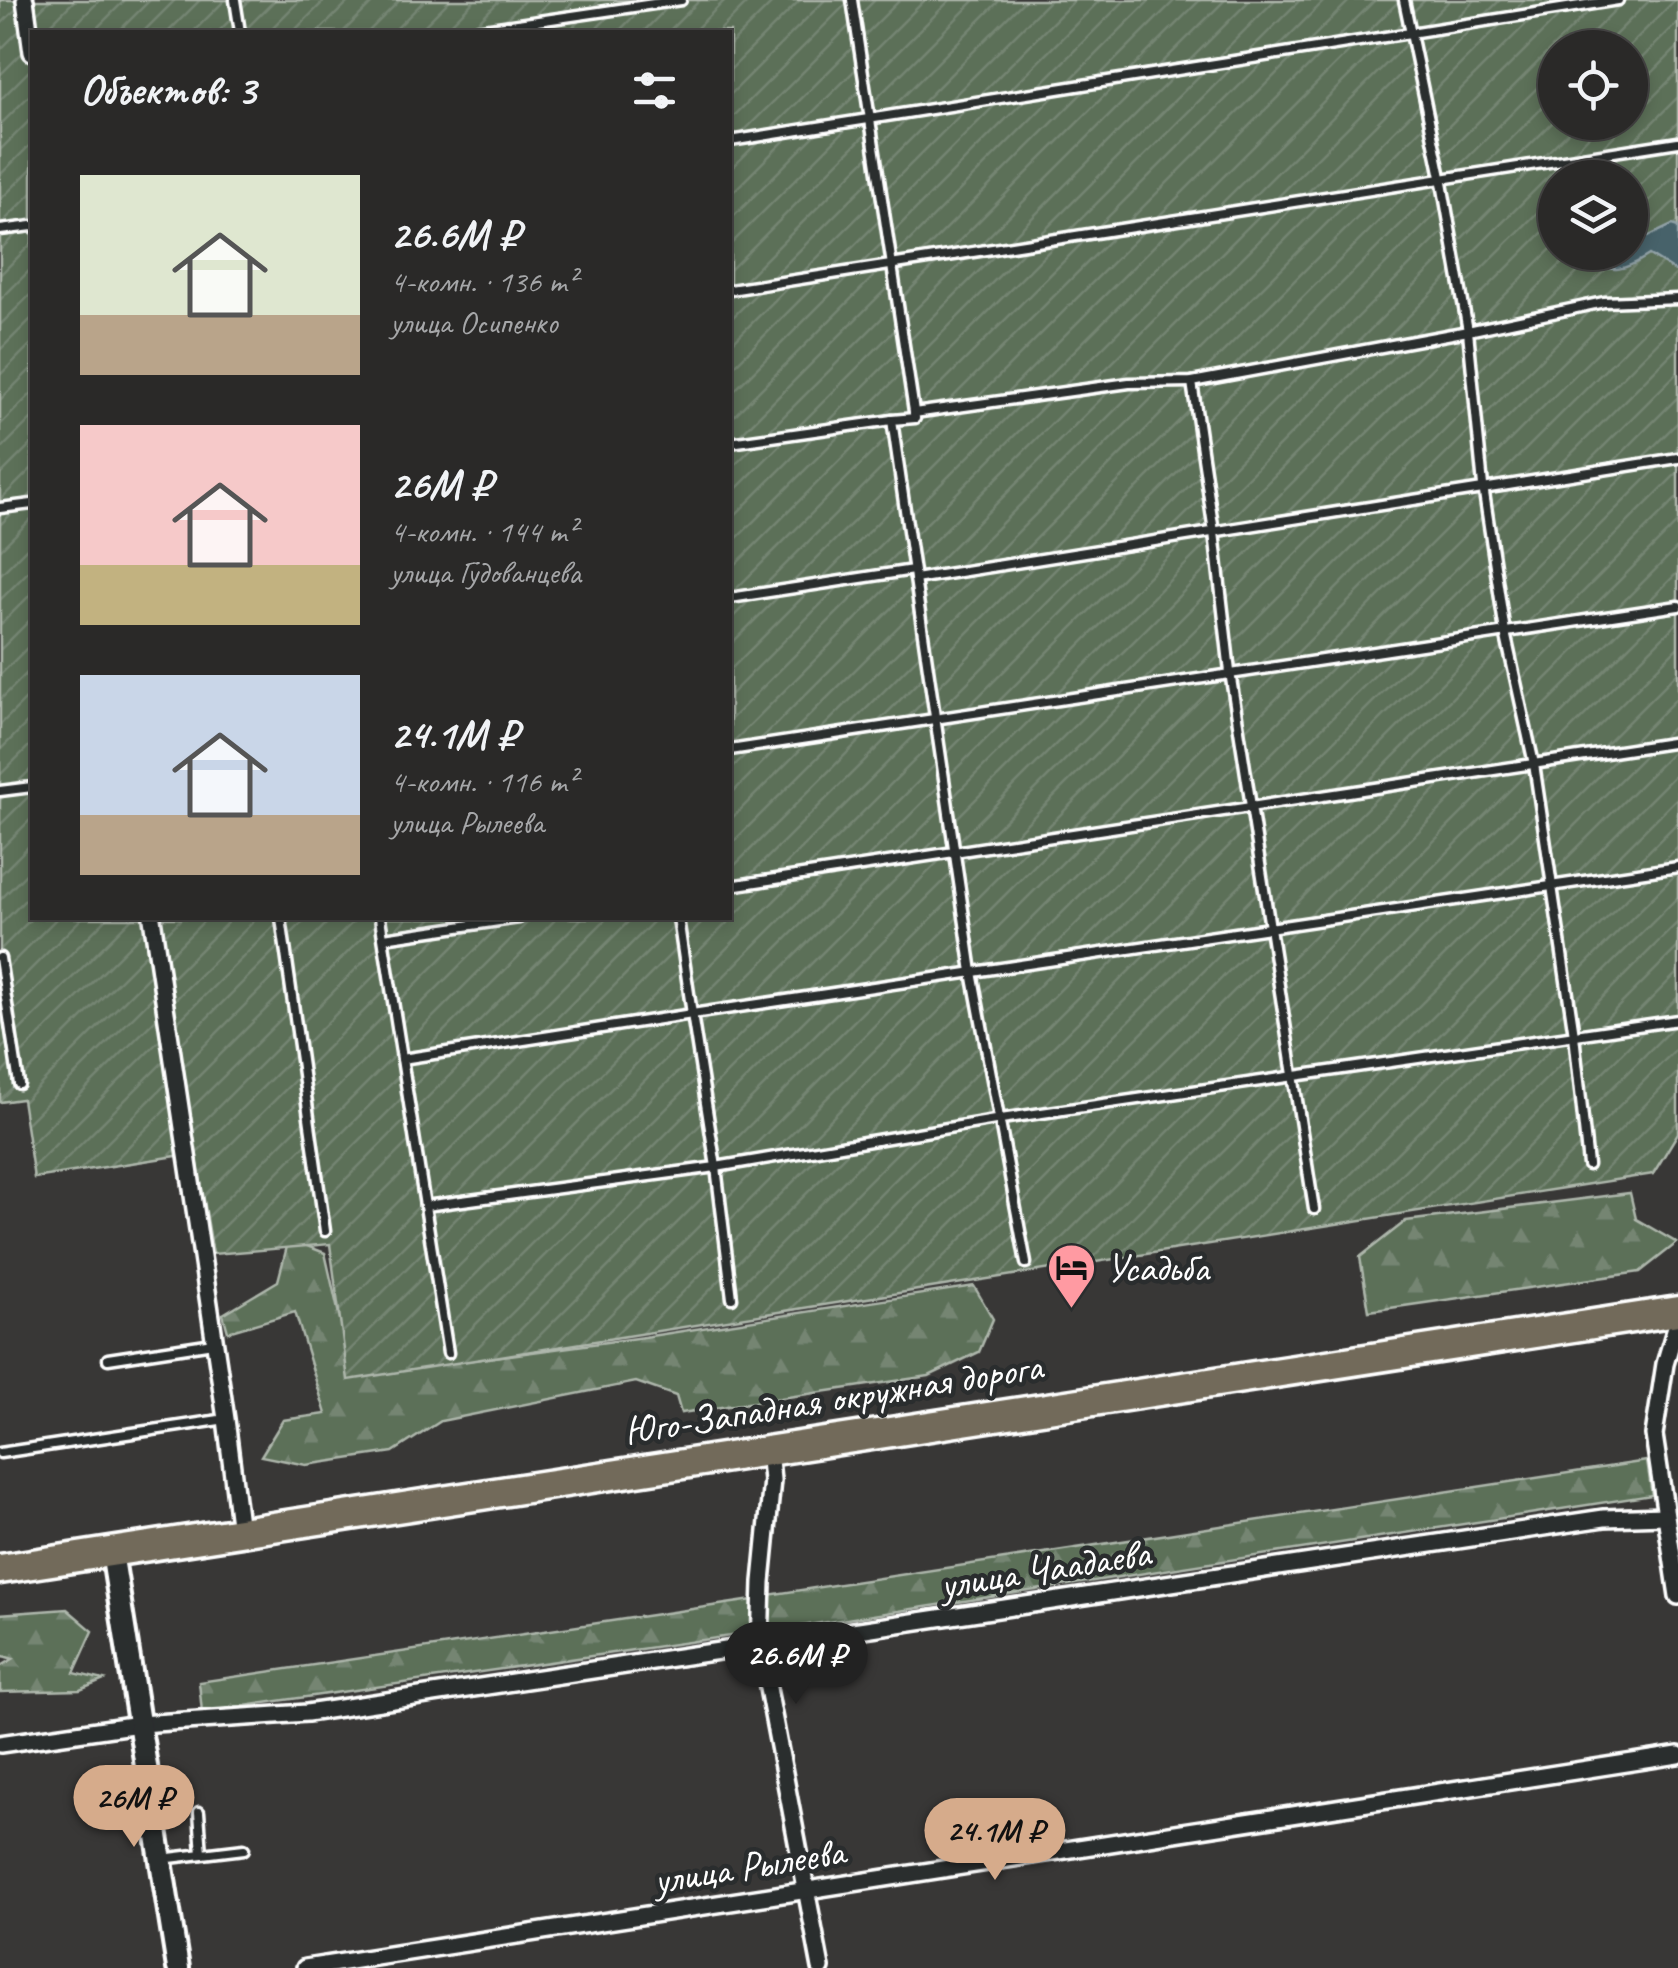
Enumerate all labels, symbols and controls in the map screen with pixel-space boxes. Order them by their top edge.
map controls [1538,30,1648,270]
button: locate [1538,30,1648,140]
icon: filters [627,63,682,118]
text: Объектов: 3 [80,64,256,117]
button: layers [1538,160,1648,270]
text: 26.6M ₽ [390,208,519,261]
icon: home [160,215,280,335]
text: 4-комн. · 136 m² [390,261,577,302]
text: улица Осипенко [390,302,558,343]
text: 26M ₽ [390,458,491,511]
icon: home [160,465,280,585]
text: 4-комн. · 144 m² [390,511,577,552]
text: улица Гудованцева [390,552,581,593]
text: 24.1M ₽ [390,708,518,761]
icon: home [160,715,280,835]
text: 4-комн. · 116 m² [390,761,577,802]
text: улица Рылеева [390,802,544,843]
hotel icon: Усадьба [1045,1242,1097,1310]
place label: Усадьба [1106,1243,1212,1293]
street label: Юго-Западная окружная дорога [621,1341,1048,1457]
street label: улица Чаадаева [935,1527,1156,1611]
pin: 26.6M ₽ [704,1622,888,1707]
text: 26.6M ₽ [747,1634,845,1675]
pin: 26M ₽ [64,1765,204,1850]
text: 26M ₽ [95,1777,173,1818]
pin: 24.1M ₽ [903,1798,1087,1883]
text: 24.1M ₽ [946,1810,1044,1851]
street label: улица Рылеева [648,1826,851,1906]

